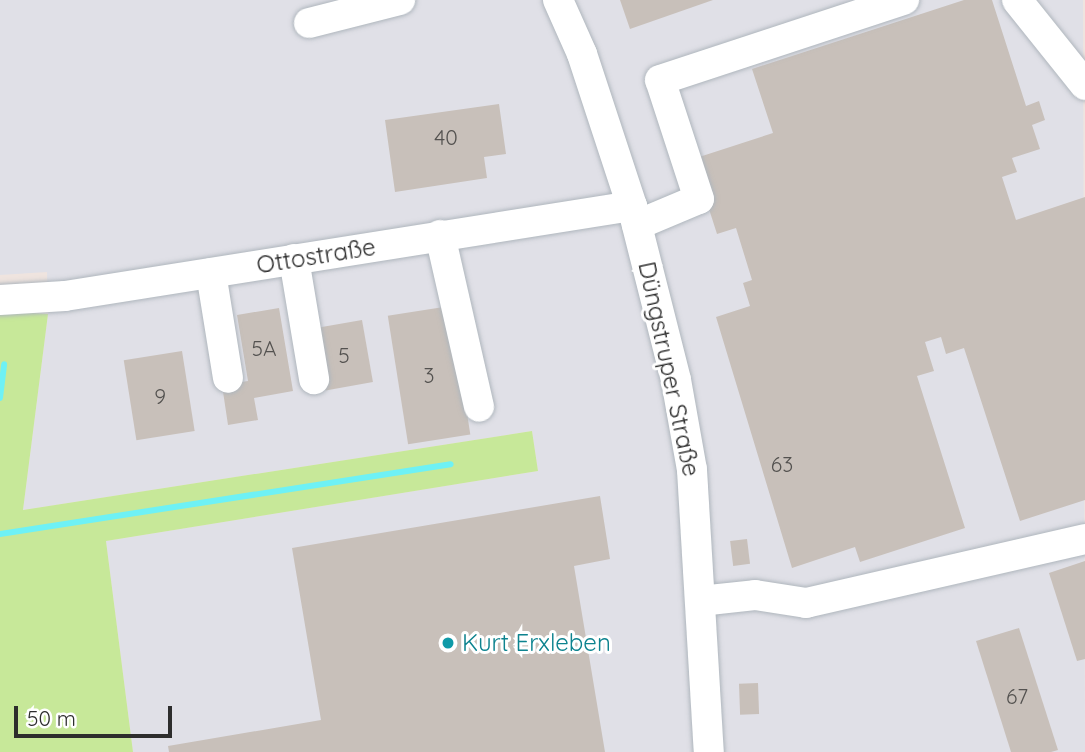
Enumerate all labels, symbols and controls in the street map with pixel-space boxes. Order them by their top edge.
house number: 40 [434,124,458,150]
street label: Ottostraße [254,232,378,280]
street label: Düngstruper Straße [632,259,706,479]
house number: 5A [251,335,277,361]
house number: 5 [338,342,350,368]
house number: 3 [423,362,435,388]
house number: 9 [154,383,166,409]
house number: 63 [771,451,793,477]
place label: Kurt Erxleben [462,629,611,657]
marker: Kurt Erxleben [440,635,456,651]
house number: 67 [1006,683,1028,709]
scale bar [18,692,175,736]
text: 50 m [27,705,76,731]

